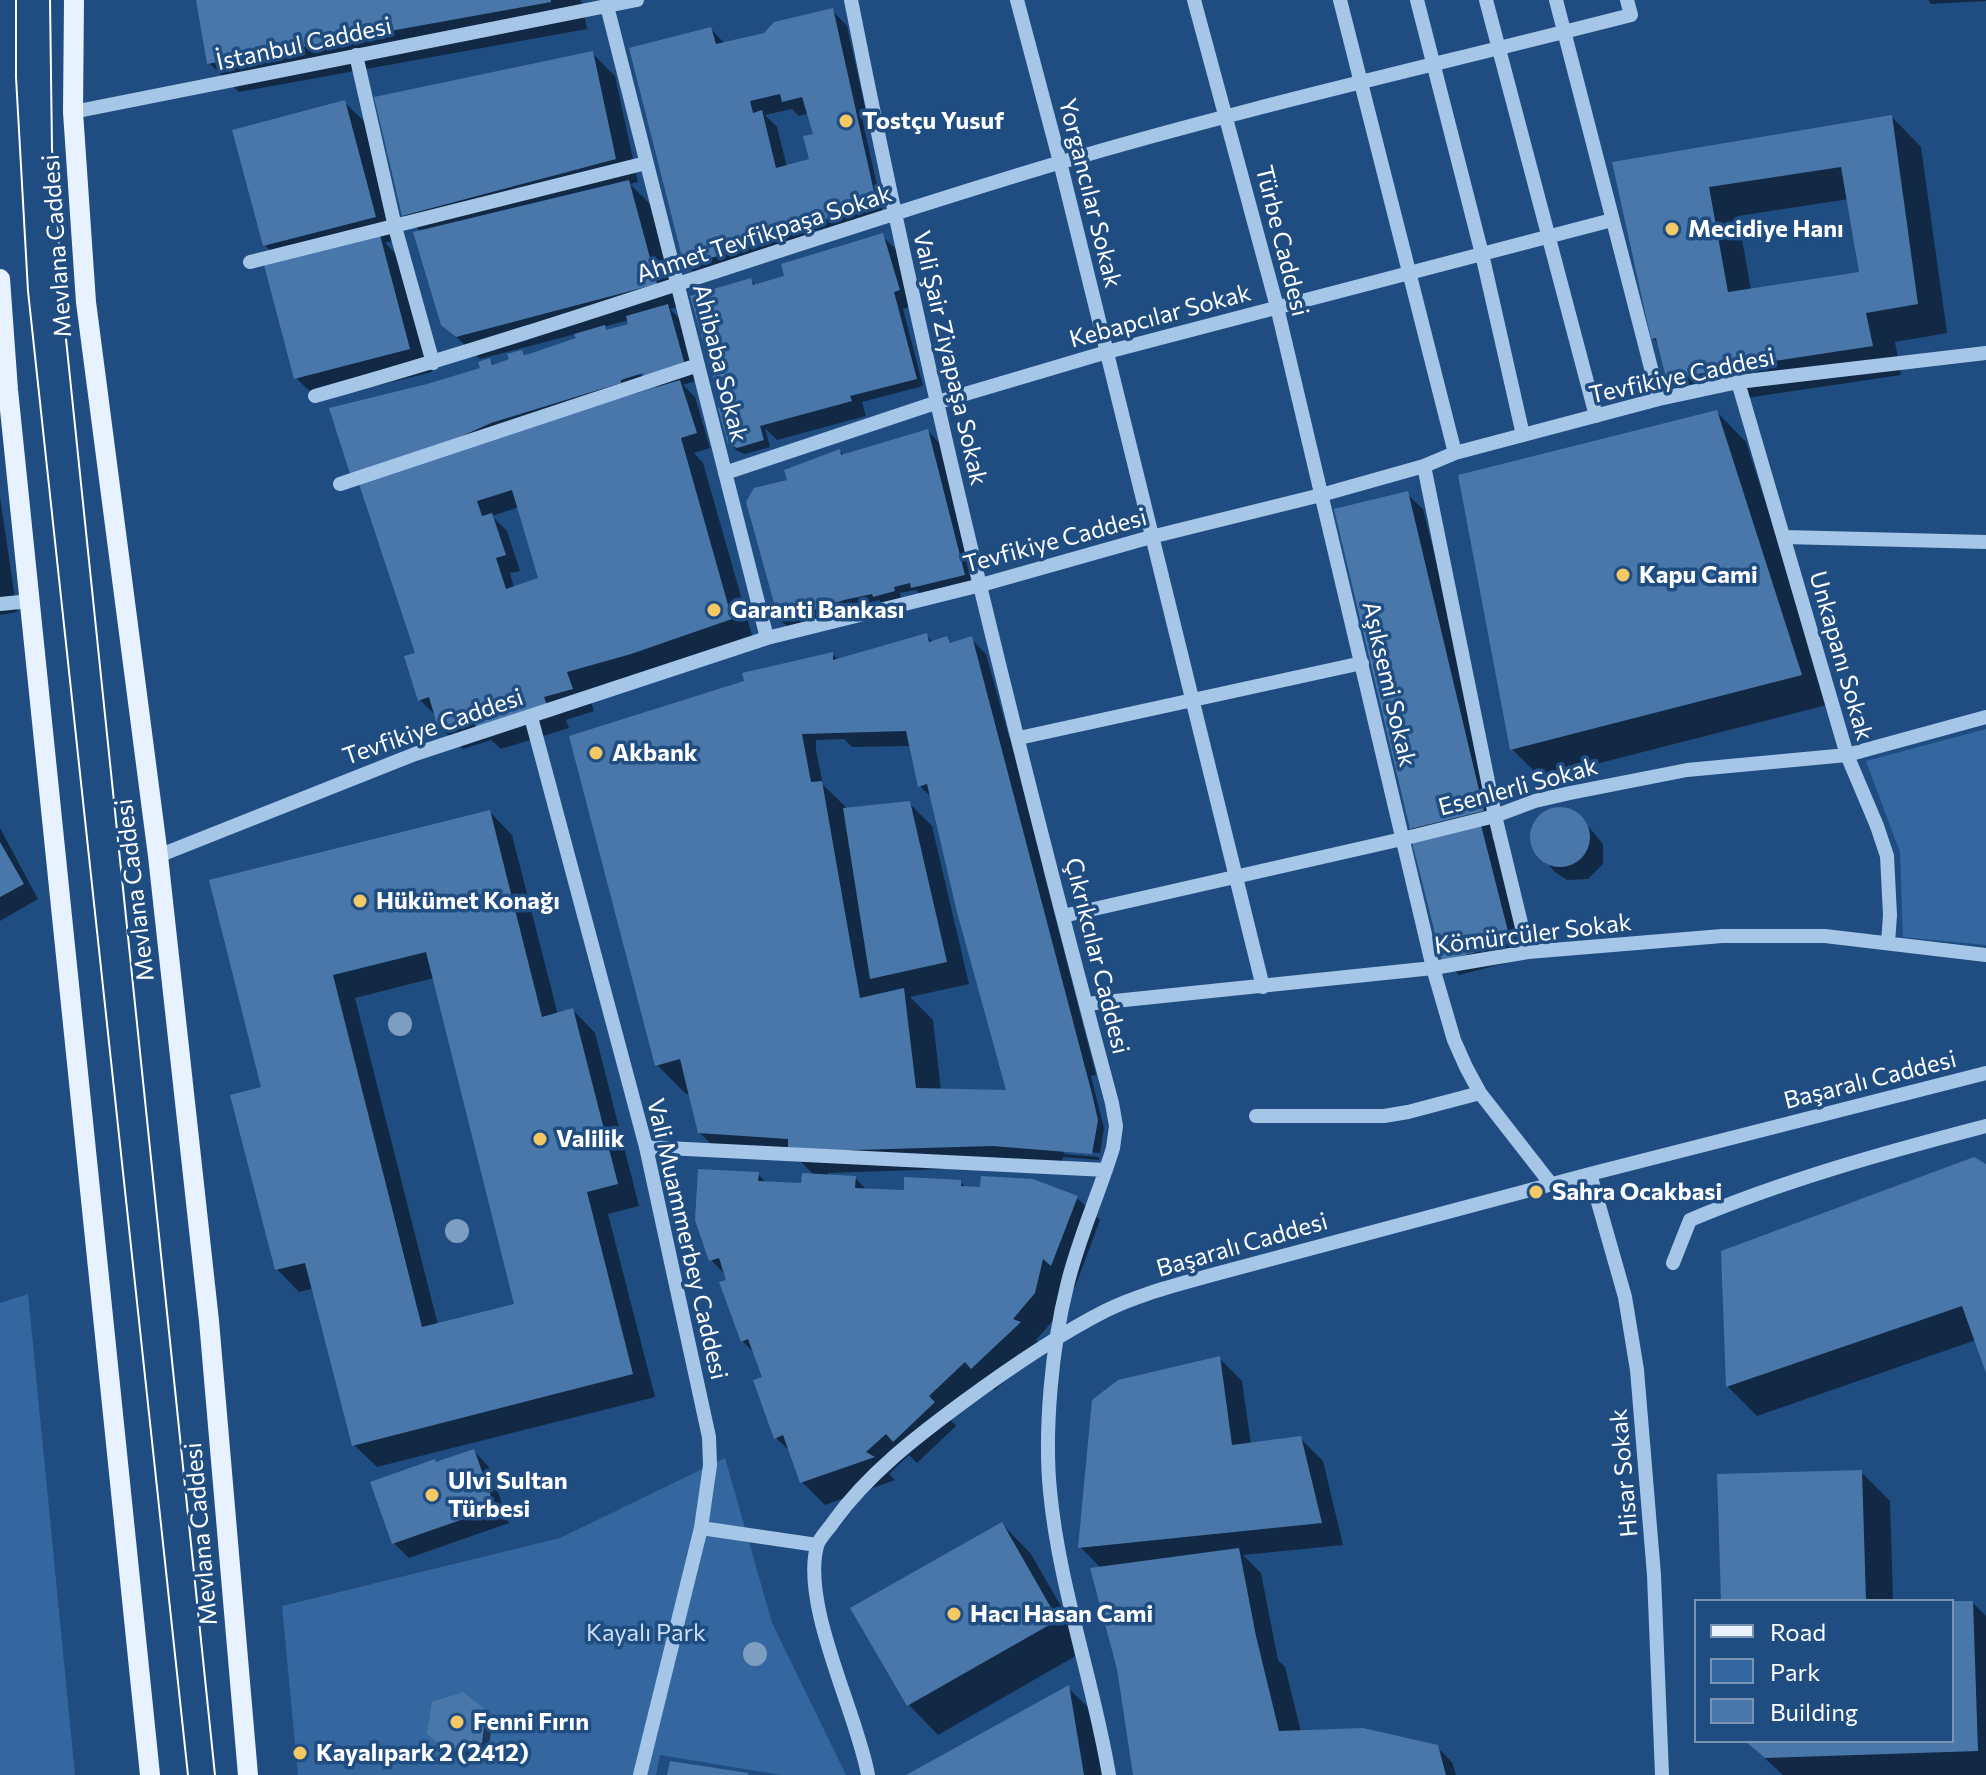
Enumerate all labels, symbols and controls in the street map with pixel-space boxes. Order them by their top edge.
street label: İstanbul Caddesi [214,11,394,77]
street label: Yorgancılar Sokak [1053,95,1127,291]
place label: Tostçu Yusuf [862,107,1004,135]
marker: Tostçu Yusuf [837,112,855,130]
street label: Mevlana Caddesi [36,153,78,339]
street label: Türbe Caddesi [1249,163,1315,319]
street label: Ahmet Tevfikpaşa Sokak [633,179,895,289]
place label: Mecidiye Hanı [1688,215,1844,243]
marker: Mecidiye Hanı [1663,220,1681,238]
street label: Vali Şair Ziyapaşa Sokak [907,228,993,488]
street label: Kebapcılar Sokak [1066,278,1254,354]
street label: Ahibaba Sokak [686,281,754,445]
street label: Tevfikiye Caddesi [1587,342,1777,410]
street label: Tevfikiye Caddesi [960,503,1150,579]
place label: Kapu Cami [1639,561,1758,589]
marker: Kapu Cami [1614,566,1632,584]
street label: Unkapanı Sokak [1803,568,1879,744]
place label: Garanti Bankası [730,596,904,624]
street label: Aşıksemi Sokak [1356,598,1422,770]
marker: Garanti Bankası [705,601,723,619]
street label: Tevfikiye Caddesi [339,683,527,771]
place label: Akbank [612,739,698,767]
marker: Akbank [587,744,605,762]
street label: Esenlerli Sokak [1435,752,1601,822]
street label: Mevlana Caddesi [110,797,160,983]
street label: Çıkrıkcılar Caddesi [1059,855,1135,1057]
place label: Hükümet Konağı [376,887,560,915]
marker: Hükümet Konağı [351,892,369,910]
street label: Kömürcüler Sokak [1433,908,1633,960]
street label: Başaralı Caddesi [1781,1045,1959,1115]
street label: Vali Muammerbey Caddesi [641,1096,733,1382]
place label: Valilik [556,1125,625,1153]
marker: Valilik [531,1130,549,1148]
place label: Sahra Ocakbasi [1552,1178,1722,1206]
marker: Sahra Ocakbasi [1527,1183,1545,1201]
street label: Başaralı Caddesi [1153,1207,1331,1283]
street label: Hisar Sokak [1604,1408,1644,1538]
street label: Mevlana Caddesi [179,1441,223,1627]
place label: Ulvi Sultan Türbesi [448,1467,568,1523]
marker: Ulvi Sultan Türbesi [423,1486,441,1504]
legend [1694,1599,1954,1743]
place label: Hacı Hasan Cami [970,1600,1153,1628]
marker: Hacı Hasan Cami [945,1605,963,1623]
text: Road [1770,1617,1826,1646]
park label: Kayalı Park [586,1619,706,1647]
text: Park [1770,1657,1820,1686]
text: Building [1770,1697,1858,1726]
place label: Fenni Fırın [473,1708,589,1736]
marker: Fenni Fırın [448,1713,466,1731]
place label: Kayalıpark 2 (2412) [316,1739,529,1767]
marker: Kayalıpark 2 (2412) [291,1744,309,1762]

